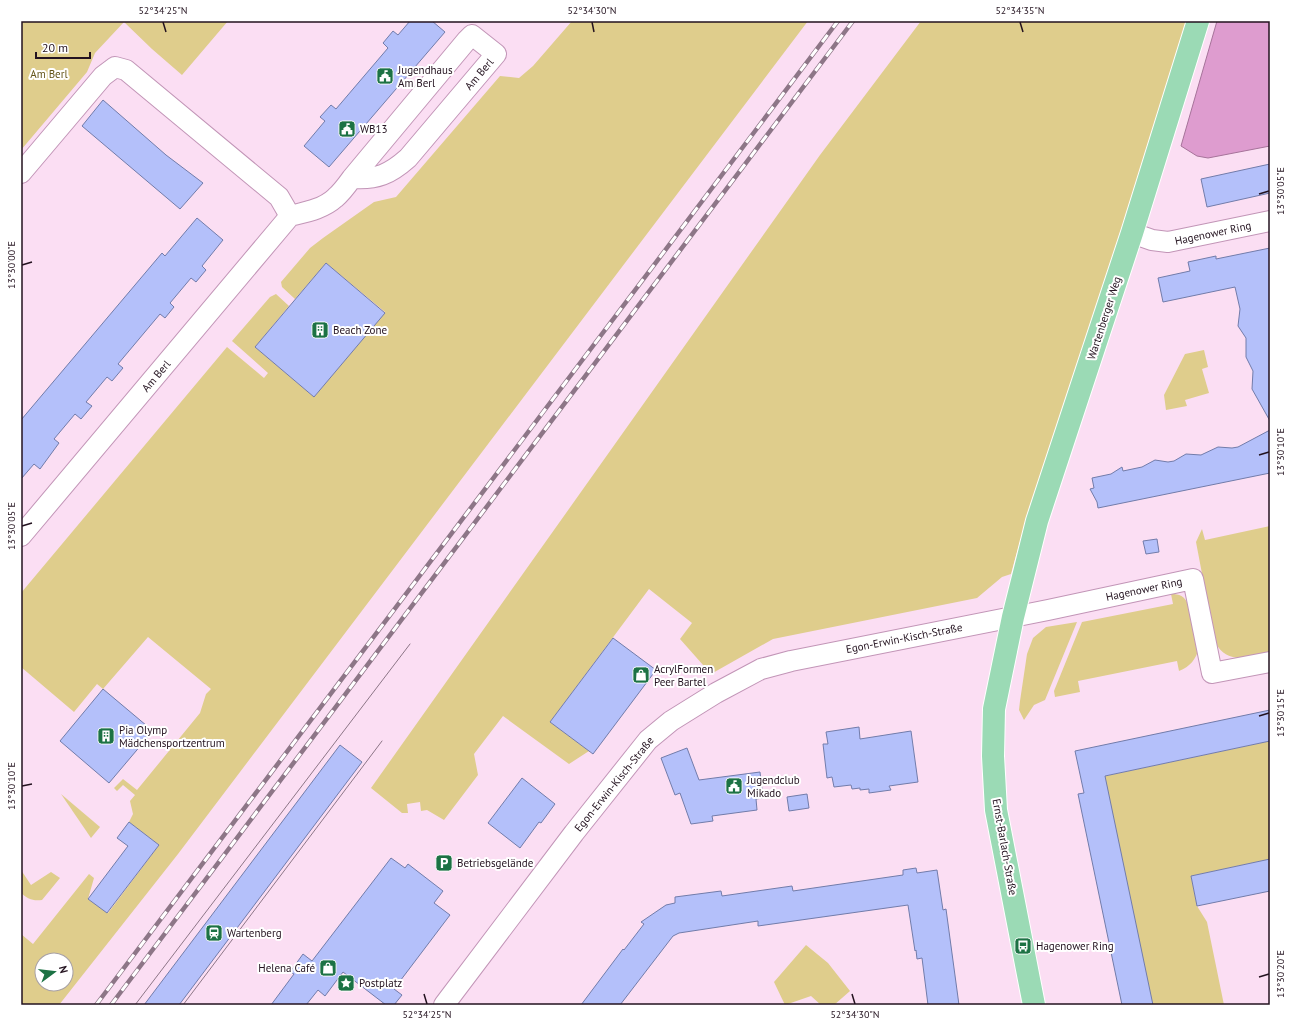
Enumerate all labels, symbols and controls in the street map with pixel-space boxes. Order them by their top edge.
text: 52°34'25"N [138,4,188,17]
text: 52°34'30"N [567,4,617,17]
text: 52°34'35"N [995,4,1045,17]
scale bar [36,34,90,60]
text: 20 m [42,40,68,55]
street label: Am Berl [462,55,497,93]
place label: Jugendhaus Am Berl [397,63,453,90]
public building icon: Jugendhaus Am Berl [375,66,395,86]
park label: Am Berl [30,67,68,81]
public building icon: WB13 [337,119,357,139]
place label: WB13 [360,122,388,136]
text: 13°30'05"E [1274,167,1287,215]
street label: Hagenower Ring [1174,218,1253,248]
text: 13°30'00"E [5,241,18,289]
street label: Wartenberger Weg [1084,275,1124,361]
building icon: Beach Zone [310,320,330,340]
place label: Beach Zone [333,323,387,337]
street label: Am Berl [139,357,174,395]
text: 13°30'10"E [1274,428,1287,476]
text: 13°30'05"E [5,502,18,550]
street label: Hagenower Ring [1105,574,1184,604]
street label: Egon-Erwin-Kisch-Straße [845,620,964,656]
place label: AcrylFormen Peer Bartel [654,662,713,689]
shop icon: AcrylFormen Peer Bartel [631,665,651,685]
text: 13°30'15"E [1274,689,1287,737]
place label: Pia Olymp Mädchensportzentrum [119,723,225,750]
building icon: Pia Olymp Mädchensportzentrum [96,726,116,746]
street label: Egon-Erwin-Kisch-Straße [571,733,657,834]
text: 13°30'10"E [5,762,18,810]
place label: Jugendclub Mikado [746,773,800,800]
public building icon: Jugendclub Mikado [724,776,744,796]
street label: Ernst-Barlach-Straße [990,798,1020,897]
parking icon: Betriebsgelände [434,853,454,873]
place label: Betriebsgelände [457,856,534,870]
station icon: Wartenberg [204,923,224,943]
place label: Wartenberg [227,926,282,940]
bus stop icon: Hagenower Ring [1013,936,1033,956]
place label: Hagenower Ring [1036,939,1114,953]
text: 13°30'20"E [1274,950,1287,998]
north arrow [34,952,74,992]
shop icon: Helena Café [318,958,338,978]
place label: Helena Café [258,961,315,975]
text: N [56,964,71,975]
place icon: Postplatz [336,973,356,993]
place label: Postplatz [359,976,402,990]
text: 52°34'25"N [402,1008,452,1021]
text: 52°34'30"N [830,1008,880,1021]

